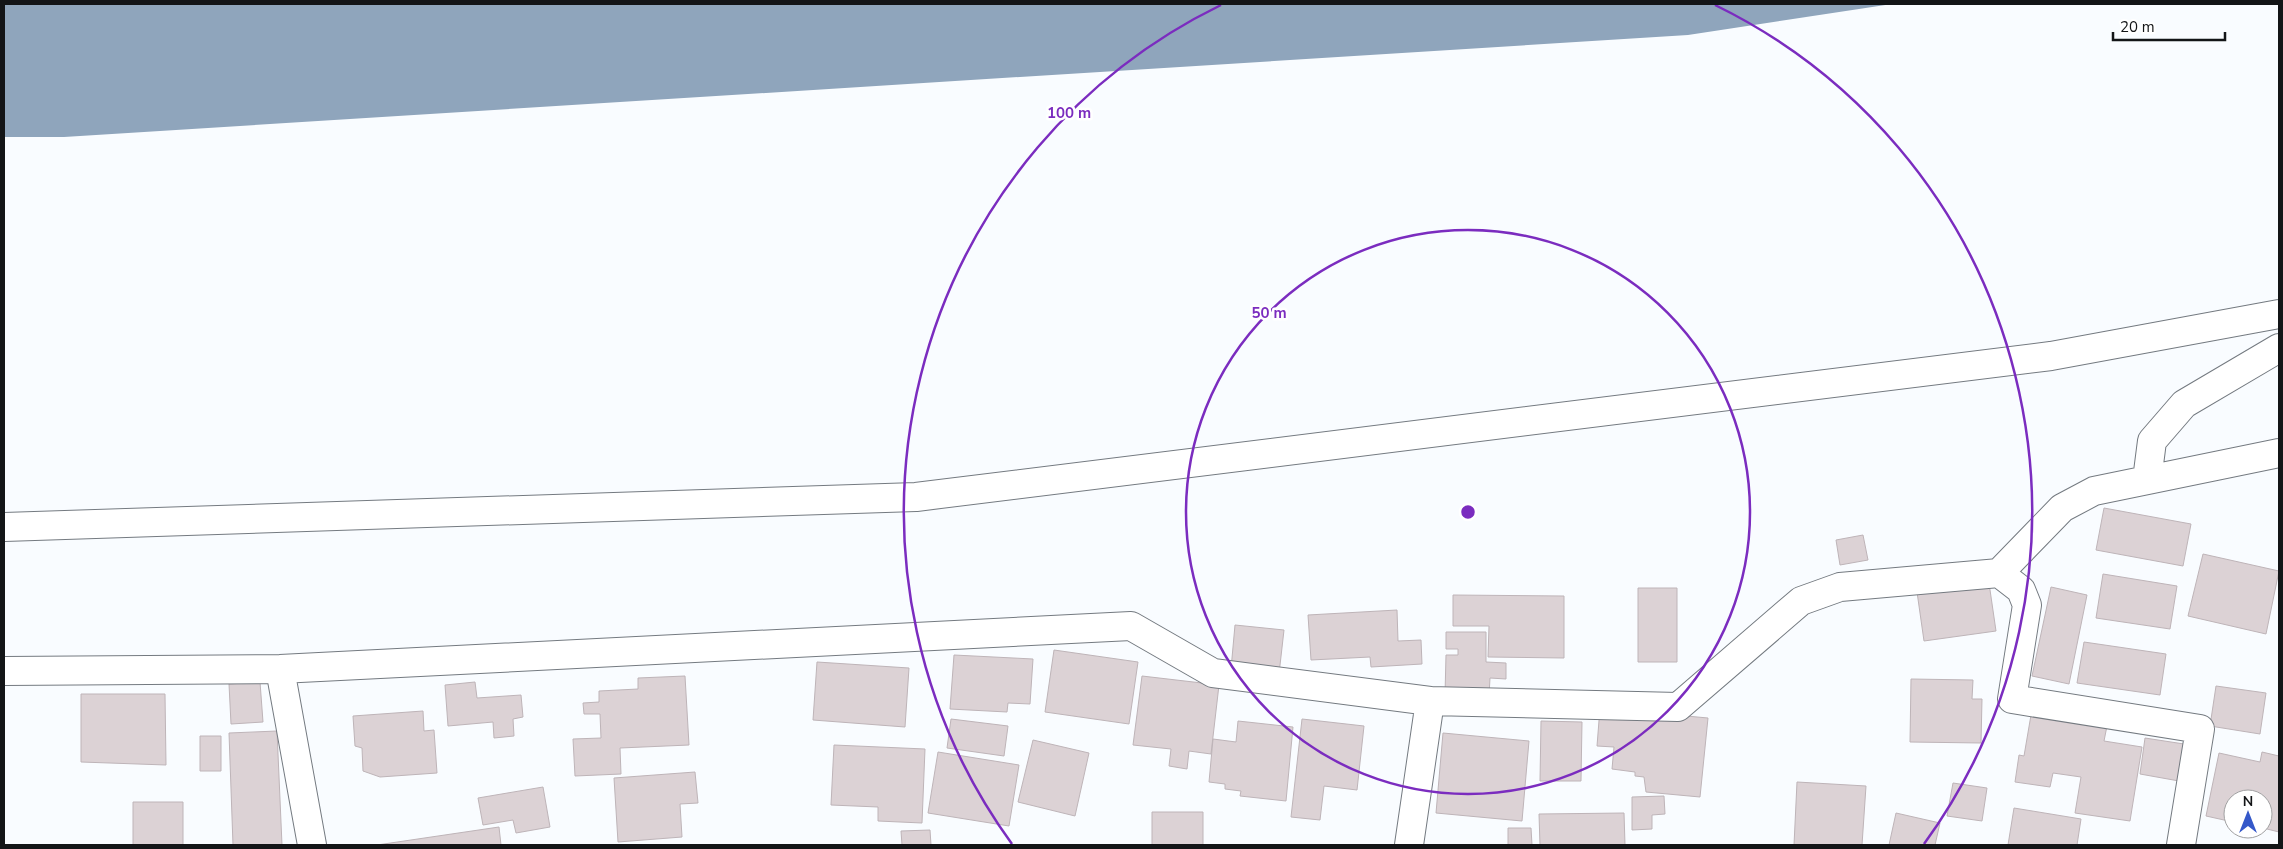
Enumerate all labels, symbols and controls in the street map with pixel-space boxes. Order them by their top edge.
scale bar [2113,10,2226,42]
text: 20 m [2120,17,2155,37]
text: 100 m [1047,103,1091,123]
text: 50 m [1251,303,1287,323]
centre of rings [1459,503,1477,521]
north arrow [2223,789,2273,839]
text: N [2243,792,2253,811]

